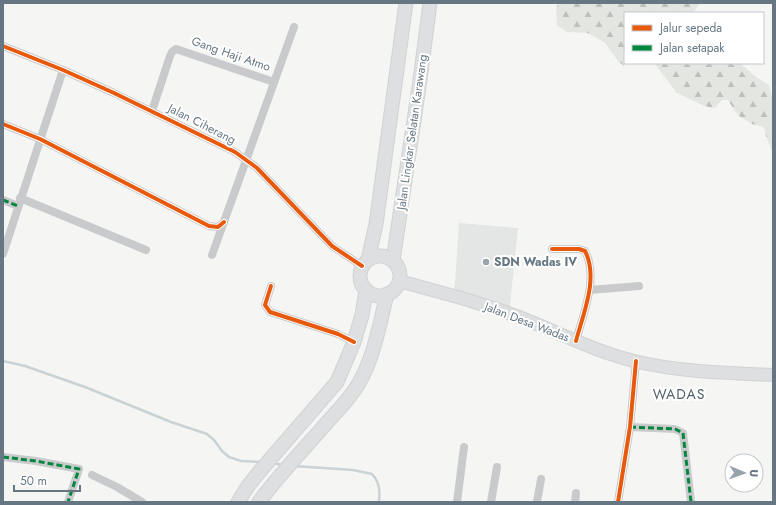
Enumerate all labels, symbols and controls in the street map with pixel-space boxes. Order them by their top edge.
legend [624,12,764,64]
text: Jalur sepeda [658,19,722,37]
street label: Gang Haji Atmo [189,32,273,76]
text: Jalan setapak [658,39,725,57]
street label: Jalan Lingkar Selatan Karawang [392,53,432,213]
street label: Jalan Ciherang [163,98,239,149]
place label: SDN Wadas IV [494,253,577,271]
marker: SDN Wadas IV [481,257,491,267]
street label: Jalan Desa Wadas [480,297,572,347]
district label: WADAS [653,384,705,404]
north arrow [724,453,764,493]
scale bar [14,467,80,493]
text: U [746,469,762,477]
text: 50 m [20,472,47,490]

